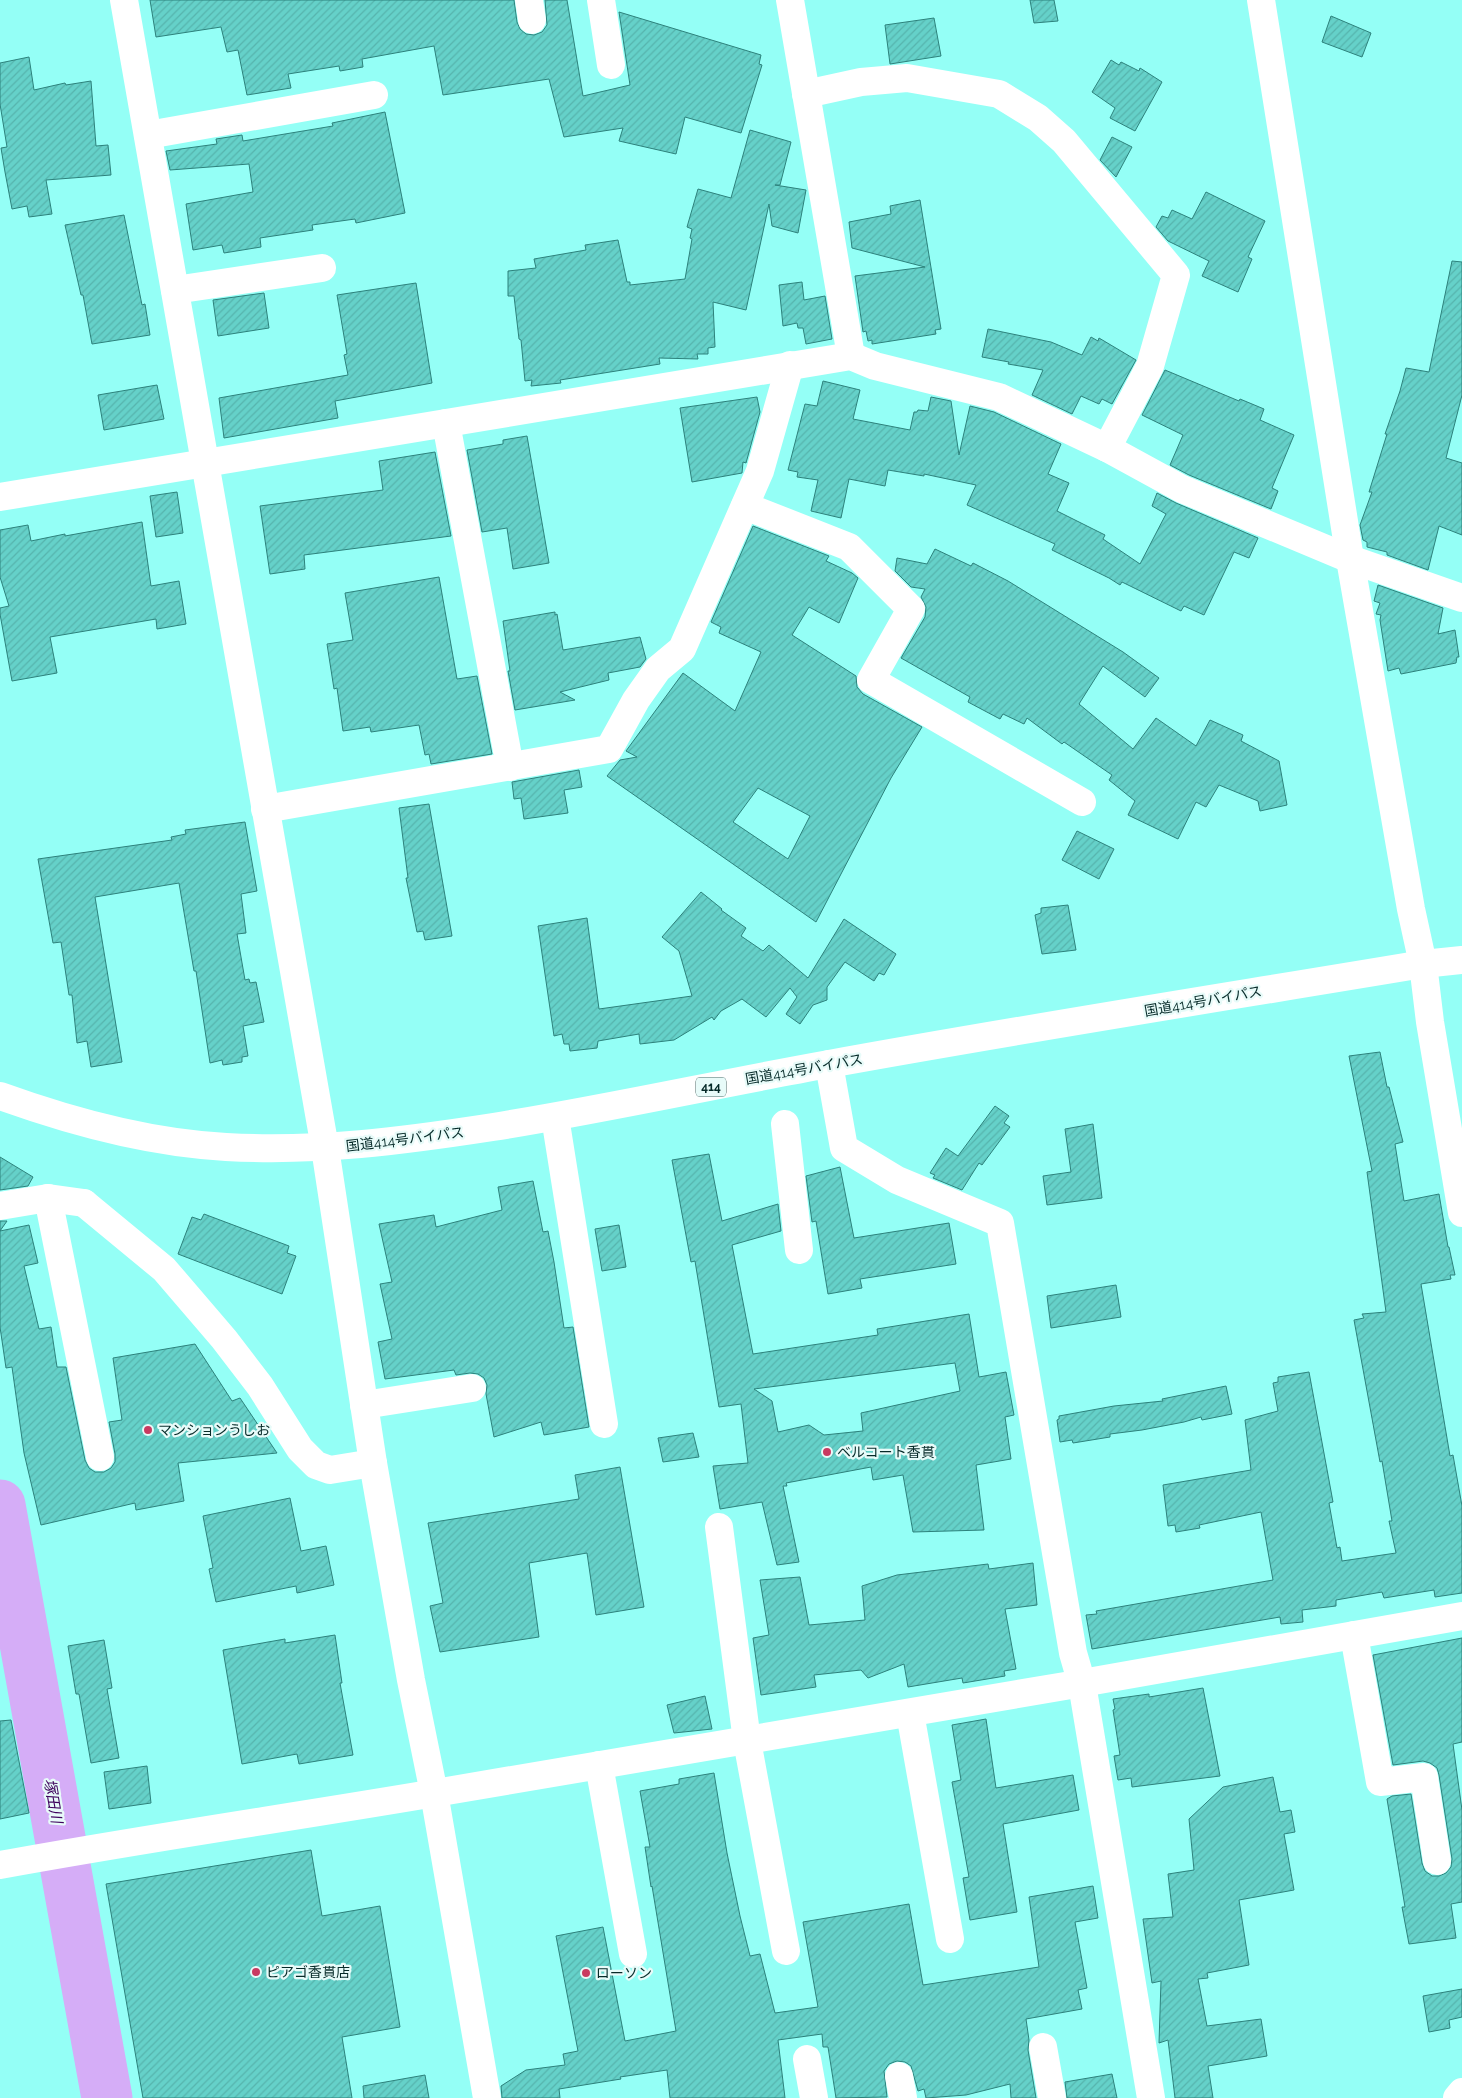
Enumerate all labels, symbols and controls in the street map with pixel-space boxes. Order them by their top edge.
street label: 国道414号バイパス [1143,983,1263,1019]
street label: 国道414号バイパス [744,1051,864,1087]
road number: 414 [696,1078,726,1096]
street label: 国道414号バイパス [345,1124,465,1154]
place label: マンションうしお [158,1422,270,1438]
marker: マンションうしお [142,1424,154,1436]
place label: ベルコート香貫 [837,1444,935,1460]
marker: ベルコート香貫 [821,1446,833,1458]
water label: 塚田川 [40,1777,66,1827]
place label: ピアゴ香貫店 [266,1964,350,1980]
place label: ローソン [596,1965,652,1981]
marker: ピアゴ香貫店 [250,1966,262,1978]
marker: ローソン [580,1967,592,1979]

